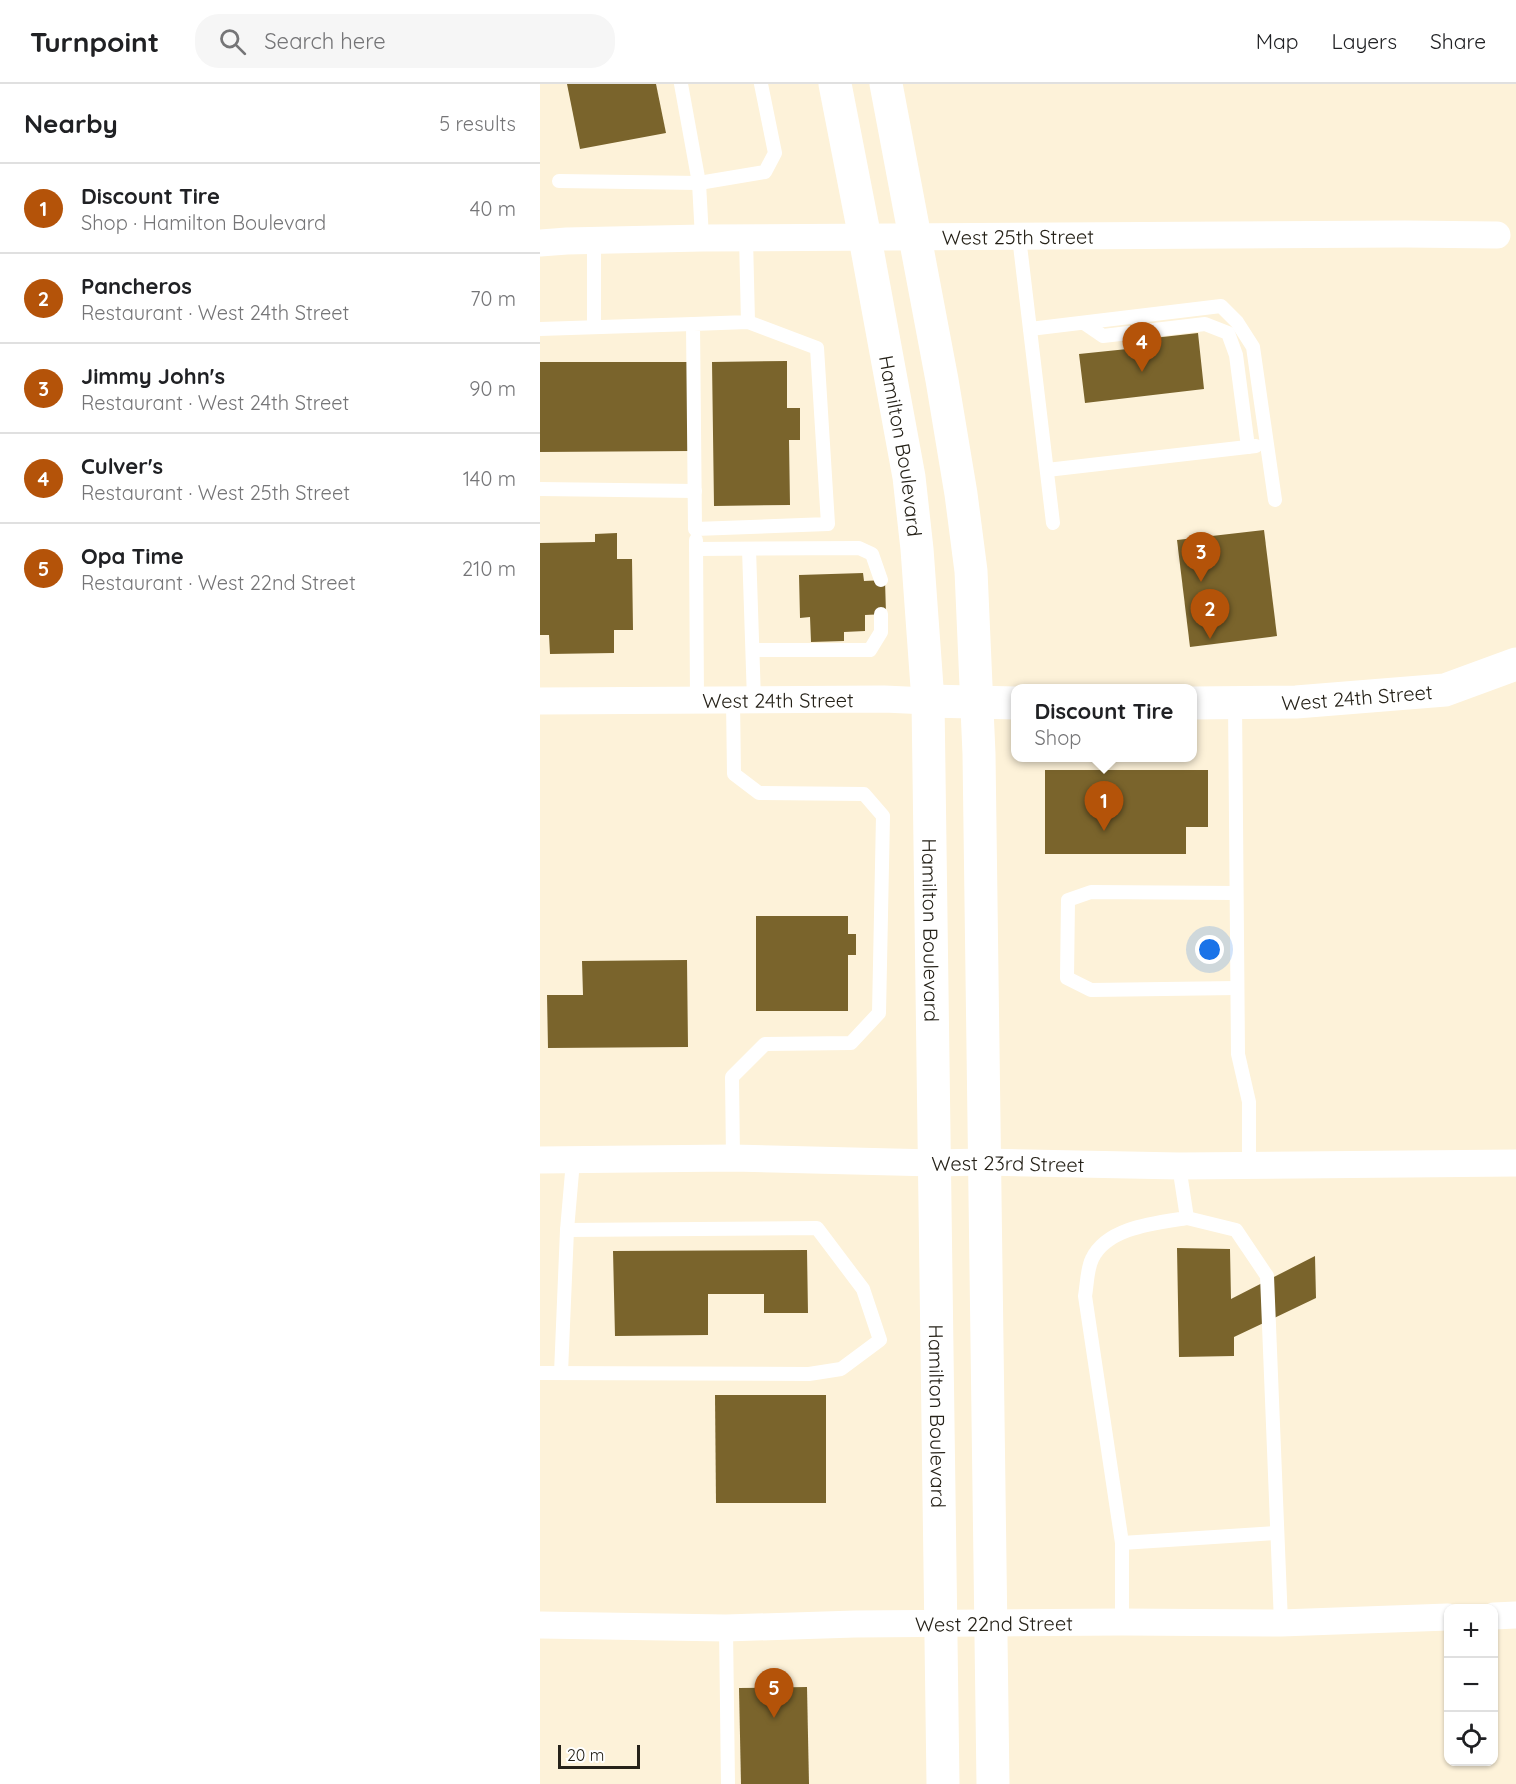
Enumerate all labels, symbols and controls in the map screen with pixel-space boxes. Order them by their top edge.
search box [195,14,615,68]
text: Turnpoint [30,24,159,59]
icon: search [216,25,249,58]
text: Search here [264,27,386,55]
text: Map [1256,28,1299,54]
text: Layers [1332,28,1397,54]
text: Share [1430,28,1486,54]
text: Nearby [24,107,118,140]
text: 5 results [439,111,516,136]
text: Discount Tire [81,182,220,210]
text: 1 [40,196,47,221]
text: 40 m [470,196,516,221]
text: Shop · Hamilton Boulevard [81,210,326,235]
street label: West 25th Street [942,223,1094,249]
text: Pancheros [81,272,192,300]
text: 2 [38,286,49,311]
text: 70 m [470,286,516,311]
text: Restaurant · West 24th Street [81,300,349,325]
pin: 4 [1122,322,1162,372]
street label: Hamilton Boulevard [874,353,928,538]
text: Jimmy John's [81,362,225,390]
text: 3 [38,376,49,401]
text: 90 m [469,376,516,401]
text: Restaurant · West 24th Street [81,390,349,415]
text: Culver's [81,452,163,480]
text: 4 [38,466,49,491]
text: 140 m [463,466,516,491]
text: Restaurant · West 25th Street [81,480,350,505]
pin: 3 [1182,532,1220,582]
text: Opa Time [81,542,184,570]
text: 5 [38,556,49,581]
text: 210 m [462,556,516,581]
text: Restaurant · West 22nd Street [81,570,356,595]
pin: 2 [1190,590,1230,639]
street label: West 24th Street [1281,679,1434,715]
popup [1011,684,1197,762]
street label: West 24th Street [702,687,854,713]
text: Discount Tire [1035,697,1173,725]
text: Shop [1035,725,1081,750]
pin: 1 [1084,782,1124,831]
street label: Hamilton Boulevard [917,838,945,1022]
your location [1195,935,1224,964]
street label: West 23rd Street [931,1149,1085,1177]
street label: Hamilton Boulevard [924,1324,952,1508]
map controls [1444,1604,1498,1766]
button: + [1444,1604,1498,1658]
street label: West 22nd Street [915,1610,1073,1636]
button: − [1444,1658,1498,1712]
pin: 5 [754,1668,794,1718]
button: locate [1444,1712,1498,1766]
scale bar [558,1742,640,1770]
text: 20 m [567,1745,604,1765]

